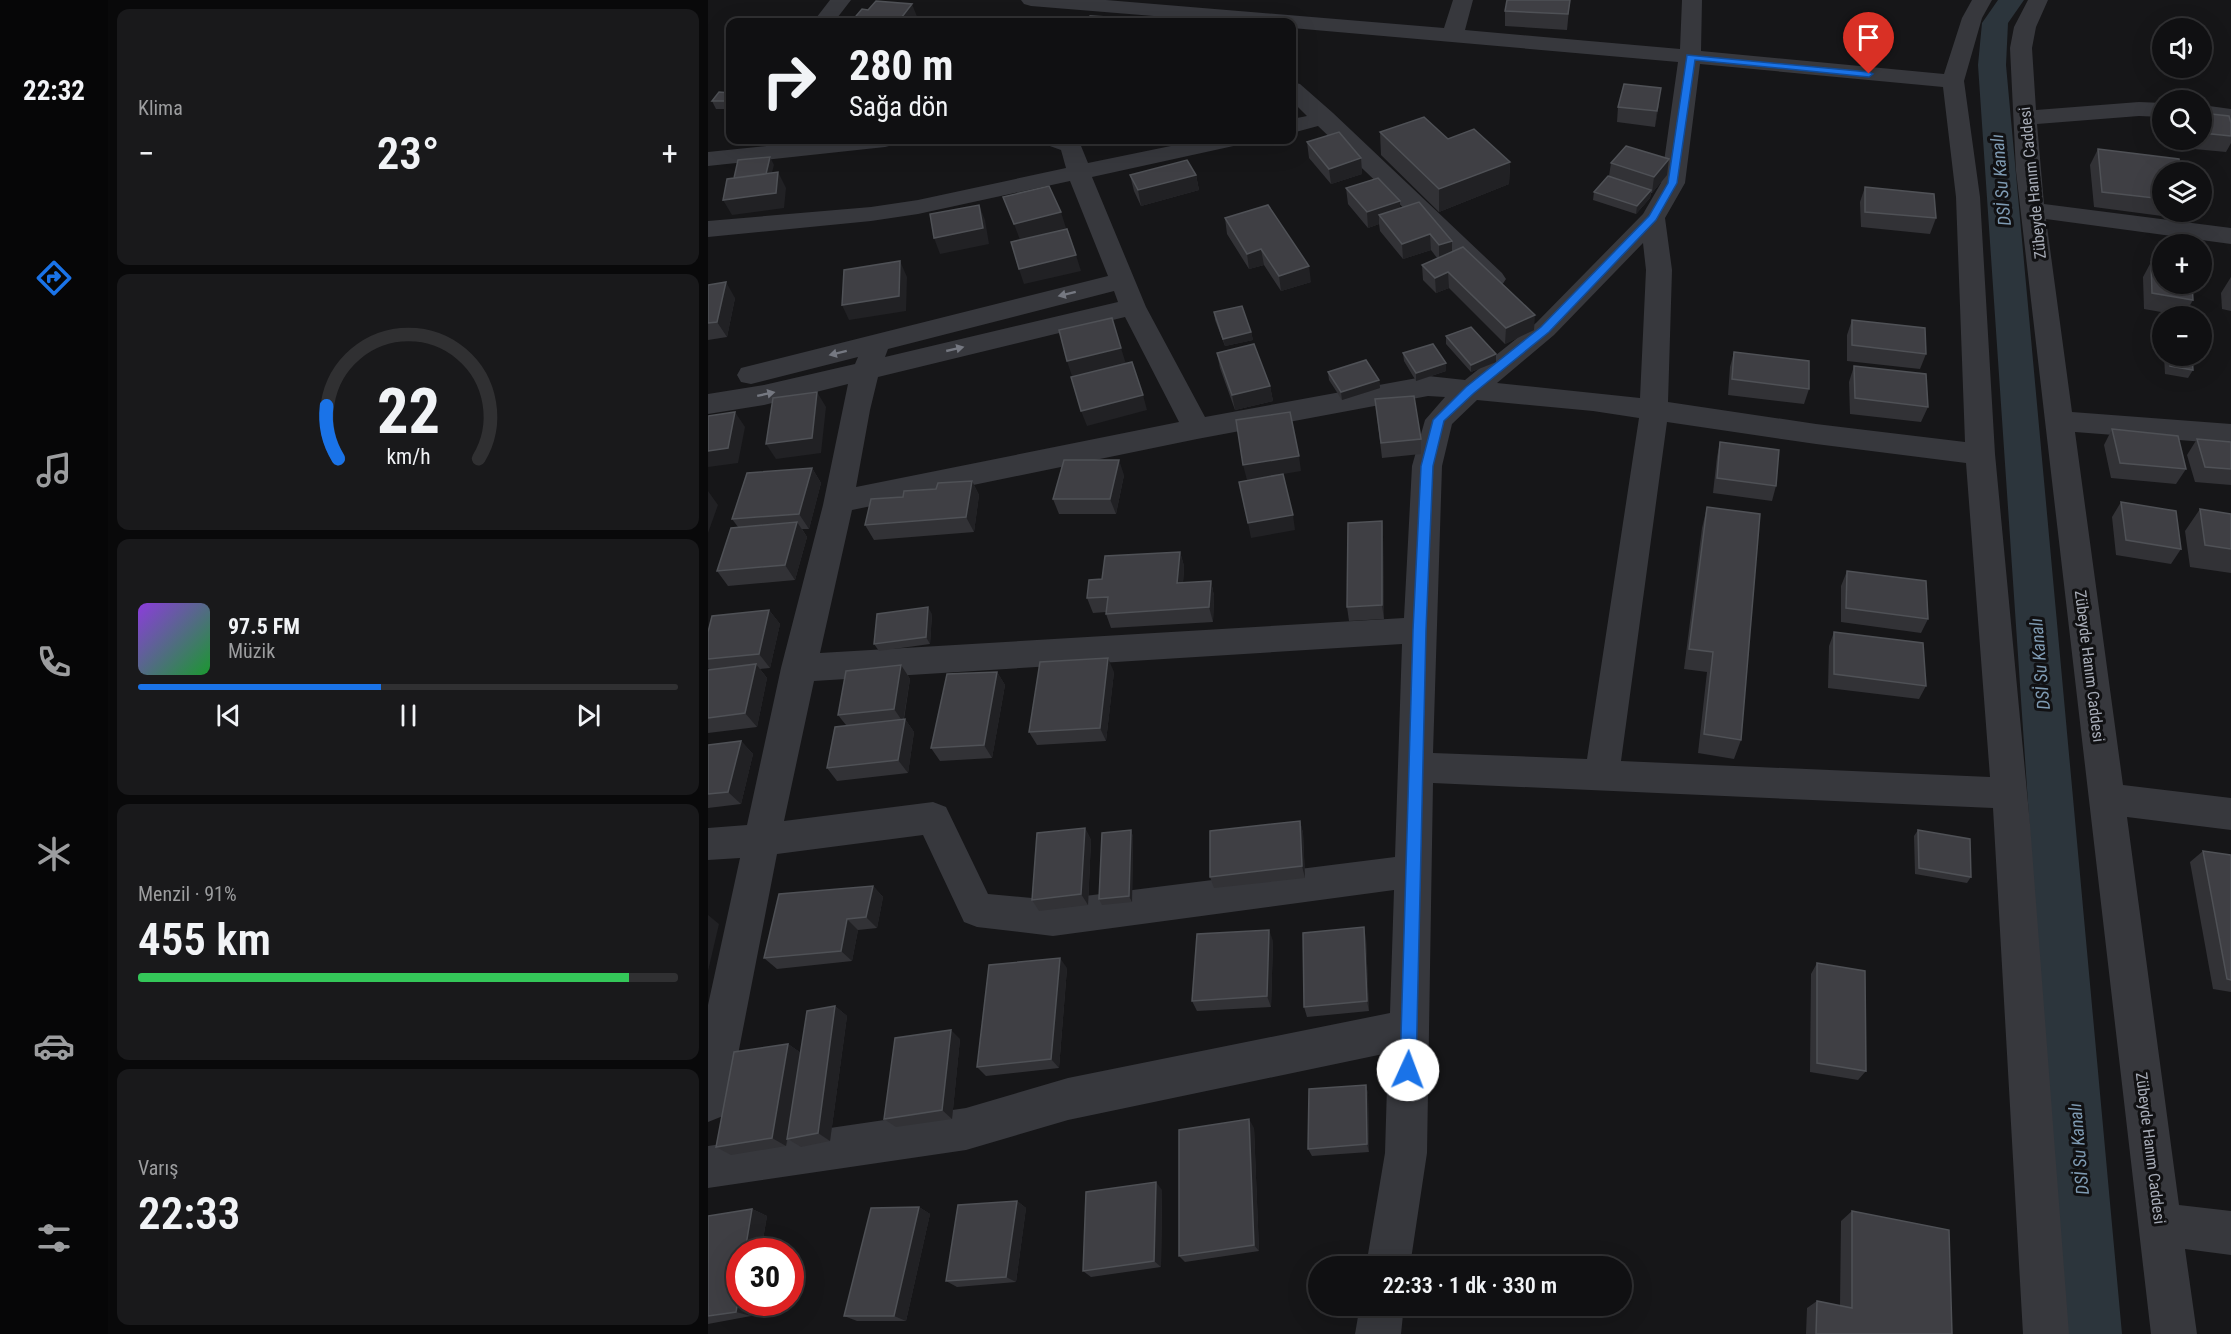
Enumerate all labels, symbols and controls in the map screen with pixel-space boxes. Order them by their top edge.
pin [1843,12,1894,74]
map controls [2152,18,2212,366]
button: sound [2152,18,2212,78]
icon: arrive [1852,21,1885,54]
text: 280 m [849,41,954,90]
icon: right [750,42,828,120]
text: 22:32 [23,75,85,107]
button: search [2152,90,2212,150]
text: Sağa dön [849,91,948,123]
text: Klima [138,96,183,120]
street label: Zübeyde Hanım Caddesi [2015,106,2050,260]
text: 23° [377,127,439,180]
water label: DSİ Su Kanalı [1986,133,2015,227]
text: − [138,134,155,173]
text: + [662,134,678,173]
button: layers [2152,162,2212,222]
button: + [2152,234,2212,294]
icon: directions [33,257,75,299]
one-way arrow [1058,290,1076,299]
button: − [2152,306,2212,366]
one-way arrow [946,344,965,354]
one-way arrow [828,348,847,358]
text: 22 [376,375,440,448]
one-way arrow [756,389,775,398]
text: km/h [386,444,430,469]
icon: music [33,449,75,491]
street label: Zübeyde Hanım Caddesi [2071,589,2108,743]
text: 97.5 FM [228,614,300,639]
water label: DSİ Su Kanalı [2025,617,2054,711]
text: Müzik [228,639,275,663]
icon: phone [33,641,75,683]
icon: previous [212,699,245,732]
icon: pause [392,699,425,732]
icon: next [572,699,605,732]
icon: climate [33,833,75,875]
text: Menzil · 91% [138,882,237,906]
text: 455 km [138,913,271,966]
icon: car [33,1025,75,1067]
position arrow [1376,1038,1440,1102]
street label: Zübeyde Hanım Caddesi [2132,1071,2169,1225]
water label: DSİ Su Kanalı [2064,1102,2093,1196]
text: Varış [138,1156,178,1180]
text: 22:33 [138,1187,240,1240]
icon: filters [33,1217,75,1259]
speed limit sign: 30 [726,1238,804,1316]
text: 22:33 · 1 dk · 330 m [1383,1273,1557,1298]

